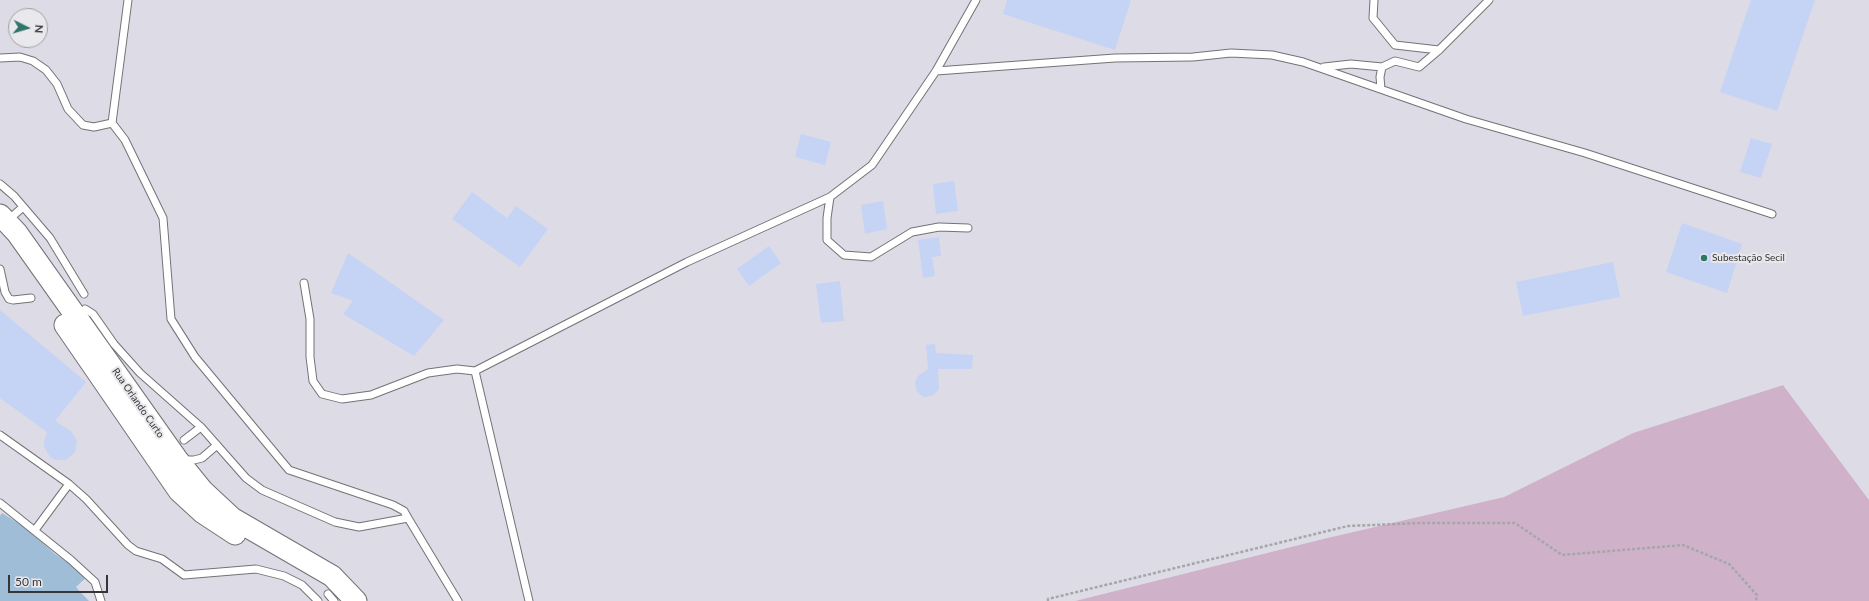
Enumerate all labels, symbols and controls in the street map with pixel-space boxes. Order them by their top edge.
north arrow [8,8,48,48]
text: N [33,24,46,34]
place label: Subestação Secil [1712,252,1785,264]
marker: Subestação Secil [1699,253,1709,263]
street label: Rua Orlando Curto [109,366,167,440]
scale bar [10,567,110,593]
text: 50 m [15,574,42,589]

